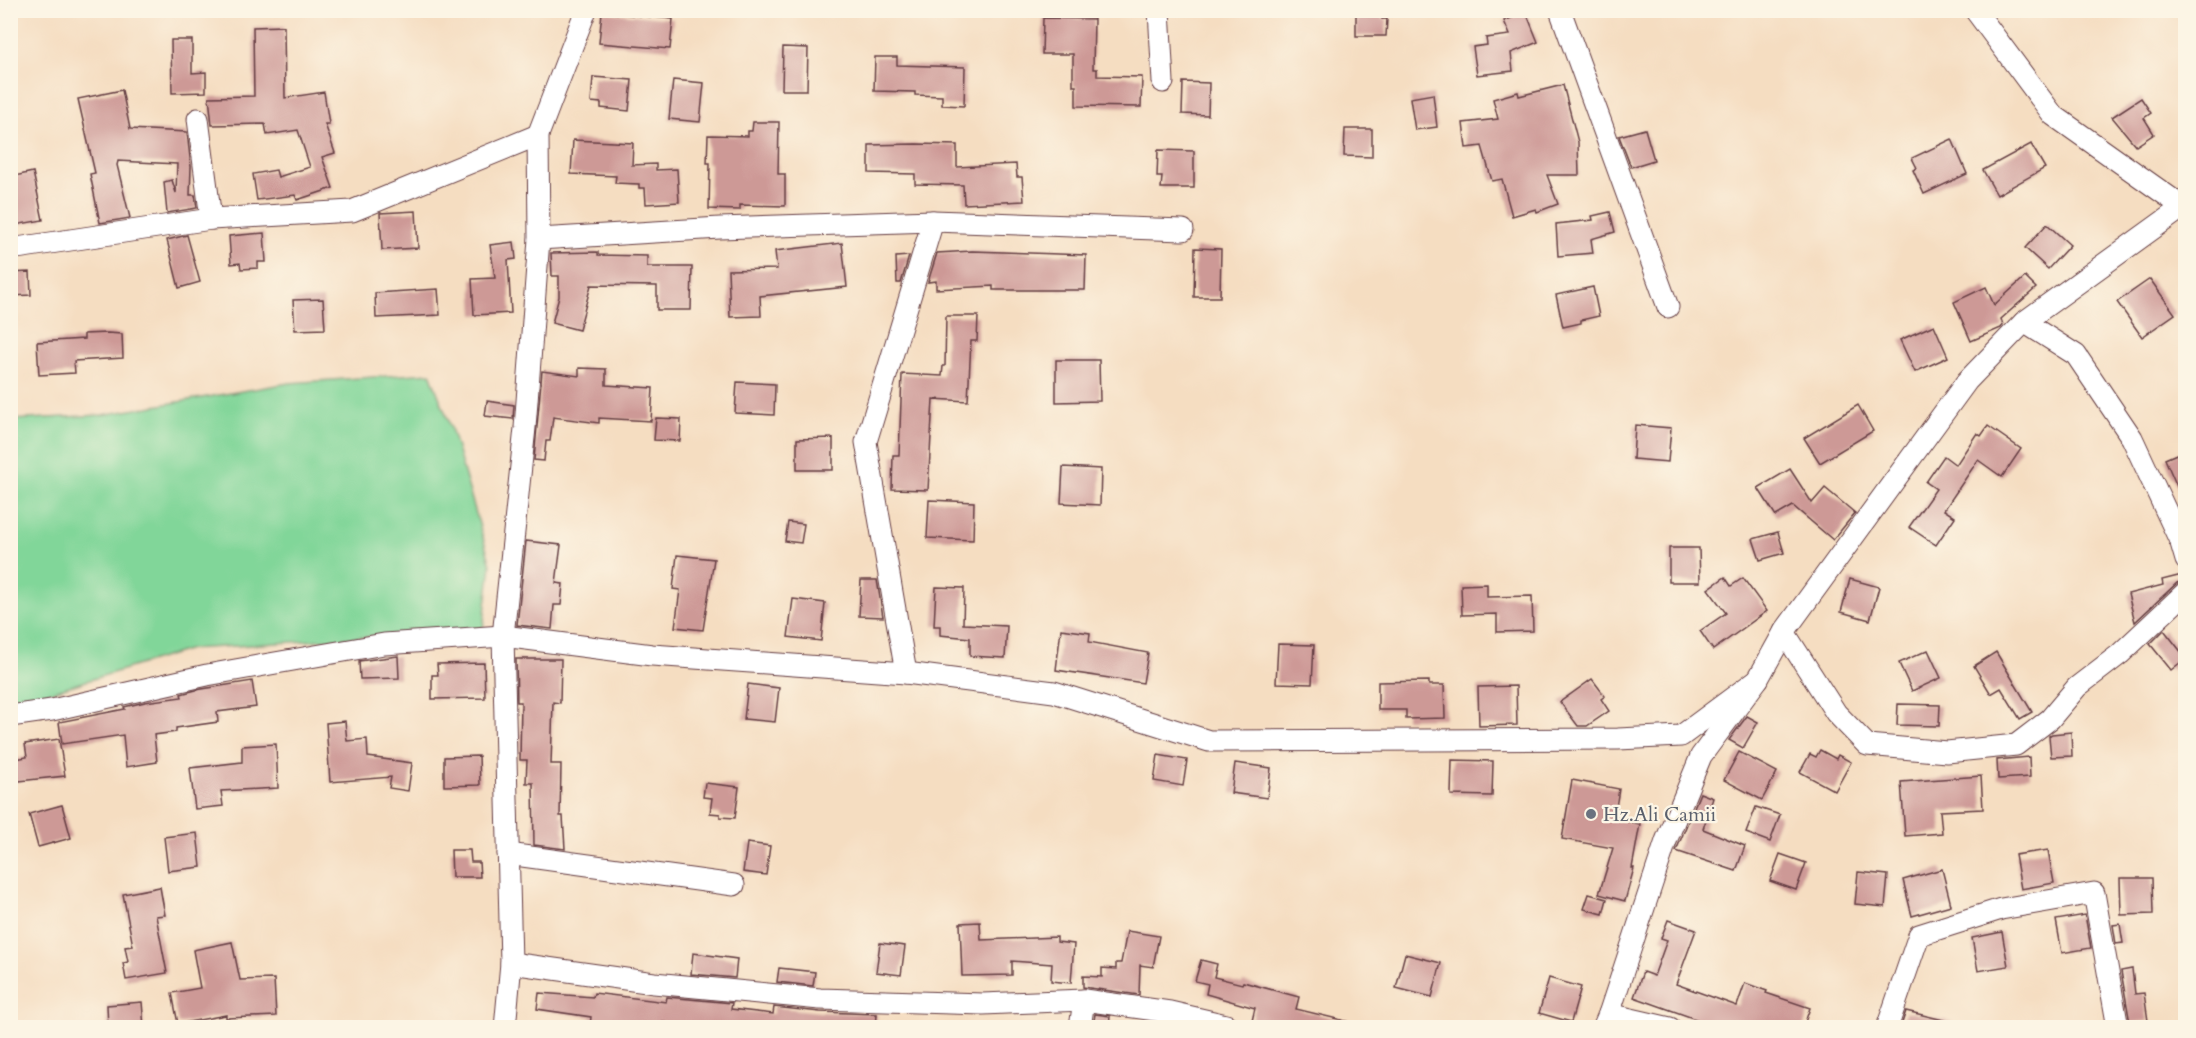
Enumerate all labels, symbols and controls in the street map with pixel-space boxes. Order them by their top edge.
place label: Hz.Ali Camii [1603,801,1717,828]
marker: Hz.Ali Camii [1584,807,1598,821]

